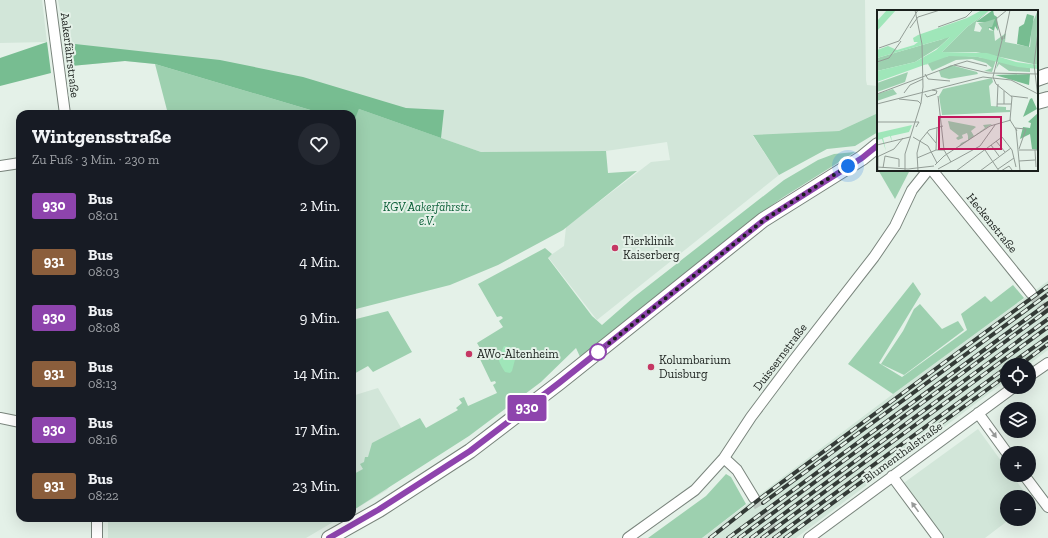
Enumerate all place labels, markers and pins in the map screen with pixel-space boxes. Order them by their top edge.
place label: Tierklinik Kaiserberg [623,234,680,262]
marker: Tierklinik Kaiserberg [610,243,620,253]
unlabelled marker [589,343,607,361]
place label: AWo-Altenheim [477,347,559,361]
marker: AWo-Altenheim [464,349,474,359]
place label: Kolumbarium Duisburg [659,353,731,381]
marker: Kolumbarium Duisburg [646,362,656,372]

